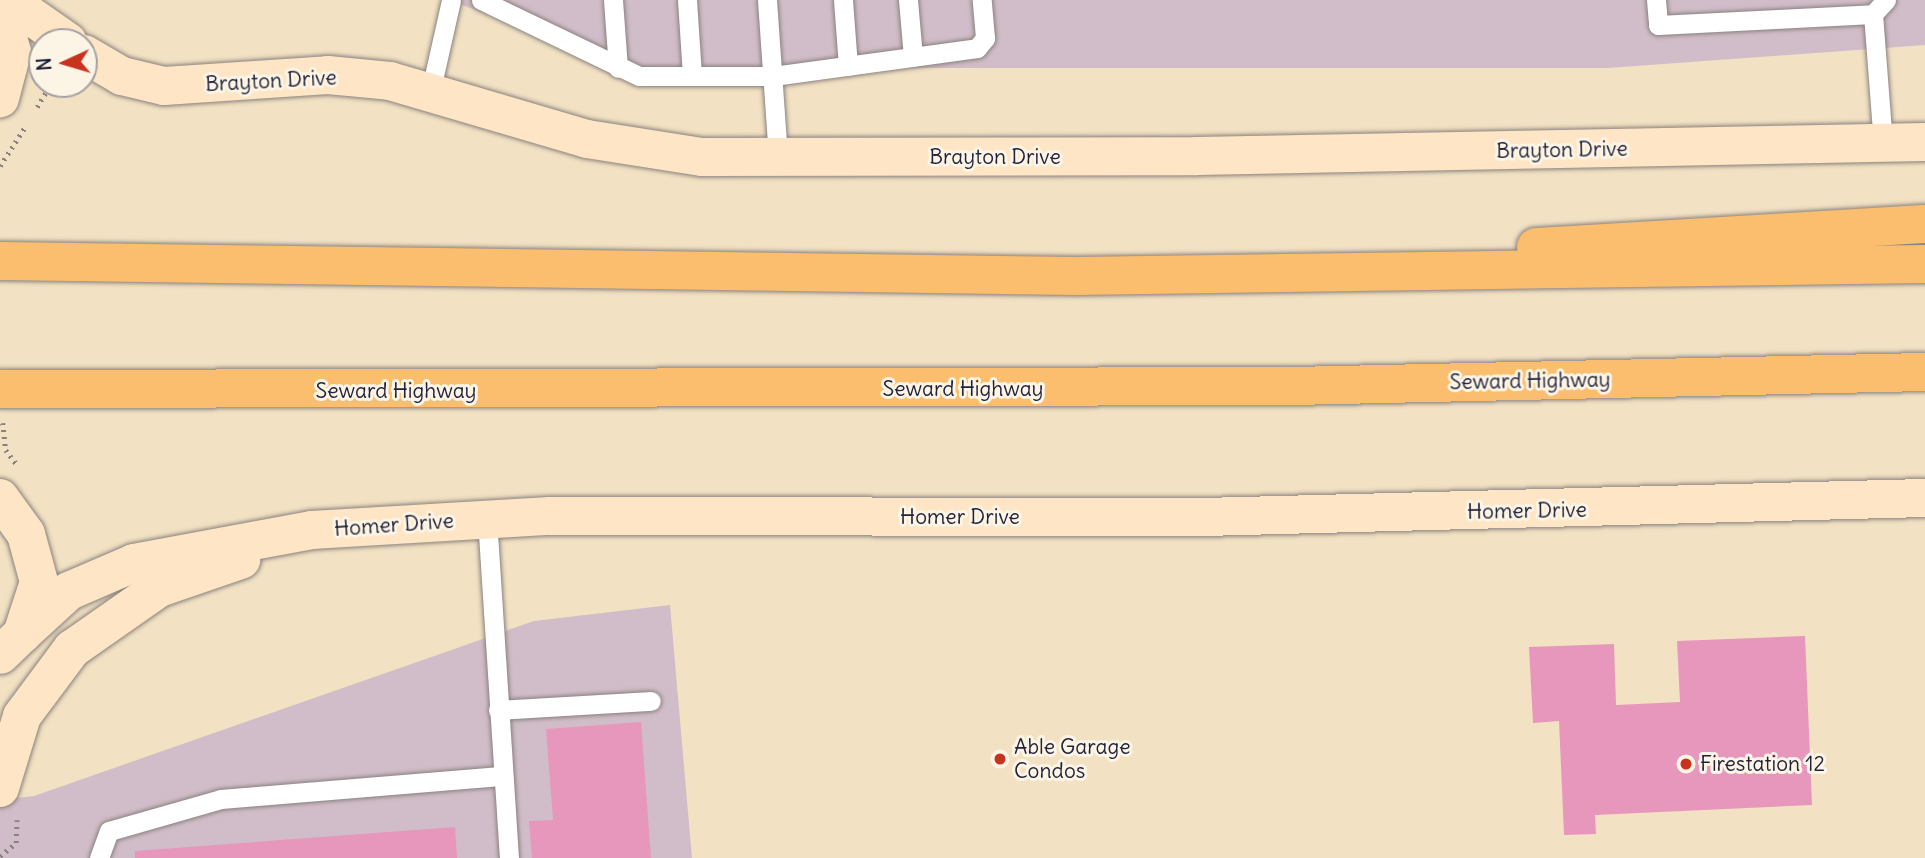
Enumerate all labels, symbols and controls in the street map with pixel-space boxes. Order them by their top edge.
north arrow [28,28,98,98]
text: N [32,57,56,72]
street label: Brayton Drive [205,65,337,97]
street label: Brayton Drive [1496,136,1628,164]
street label: Brayton Drive [929,144,1061,170]
street label: Seward Highway [1449,367,1611,395]
street label: Seward Highway [883,376,1043,402]
street label: Seward Highway [316,378,476,404]
street label: Homer Drive [1467,497,1587,525]
street label: Homer Drive [900,504,1020,530]
street label: Homer Drive [333,508,455,542]
place label: Able Garage Condos [1014,734,1131,784]
marker: Able Garage Condos [992,751,1008,767]
place label: Firestation 12 [1700,751,1825,777]
marker: Firestation 12 [1678,756,1694,772]

